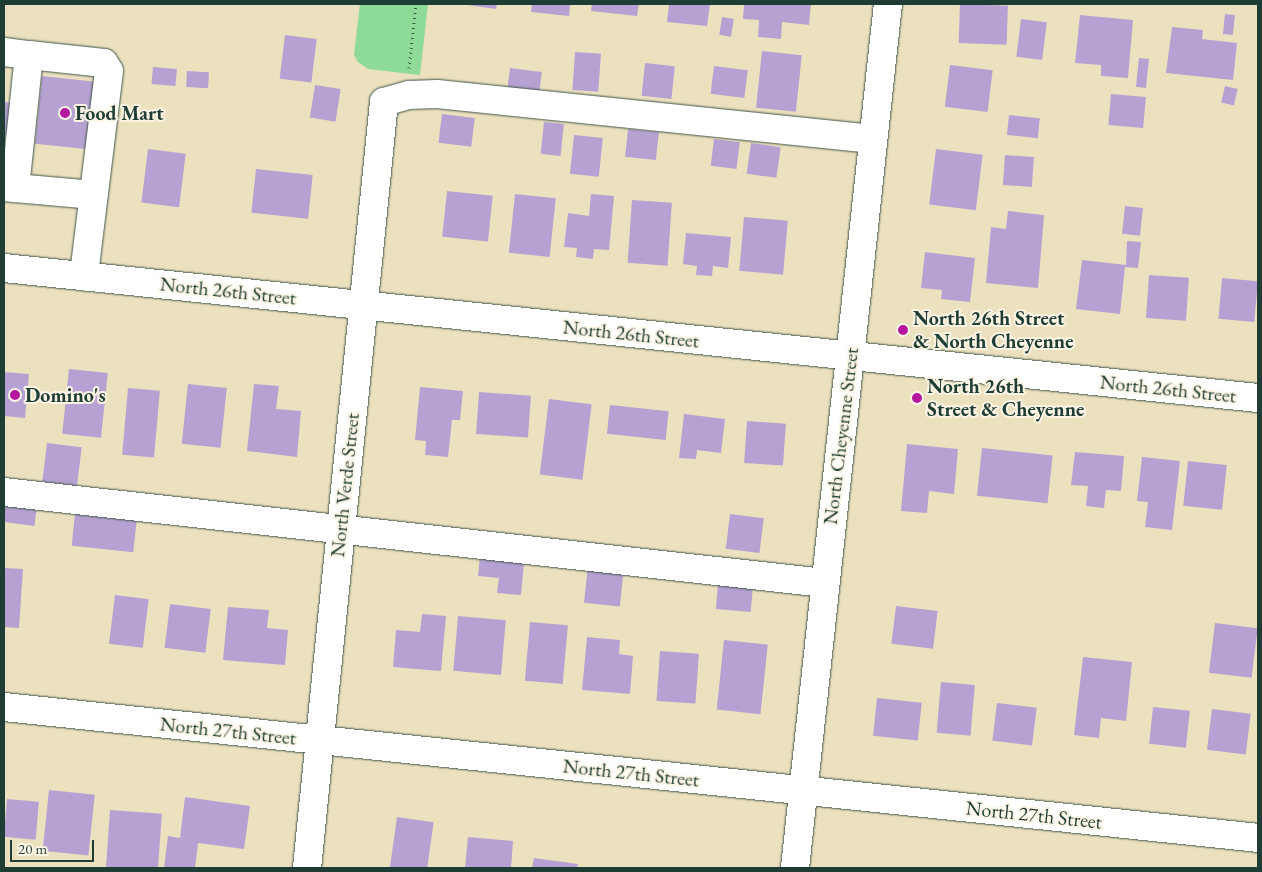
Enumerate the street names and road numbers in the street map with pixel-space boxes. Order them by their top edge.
street label: North 26th Street [159,272,297,310]
street label: North 26th Street [562,315,700,353]
street label: North Cheyenne Street [818,346,864,526]
street label: North 26th Street [1099,370,1237,408]
street label: North Verde Street [325,412,365,558]
street label: North 27th Street [159,712,297,750]
street label: North 27th Street [562,754,700,792]
street label: North 27th Street [965,796,1103,834]

